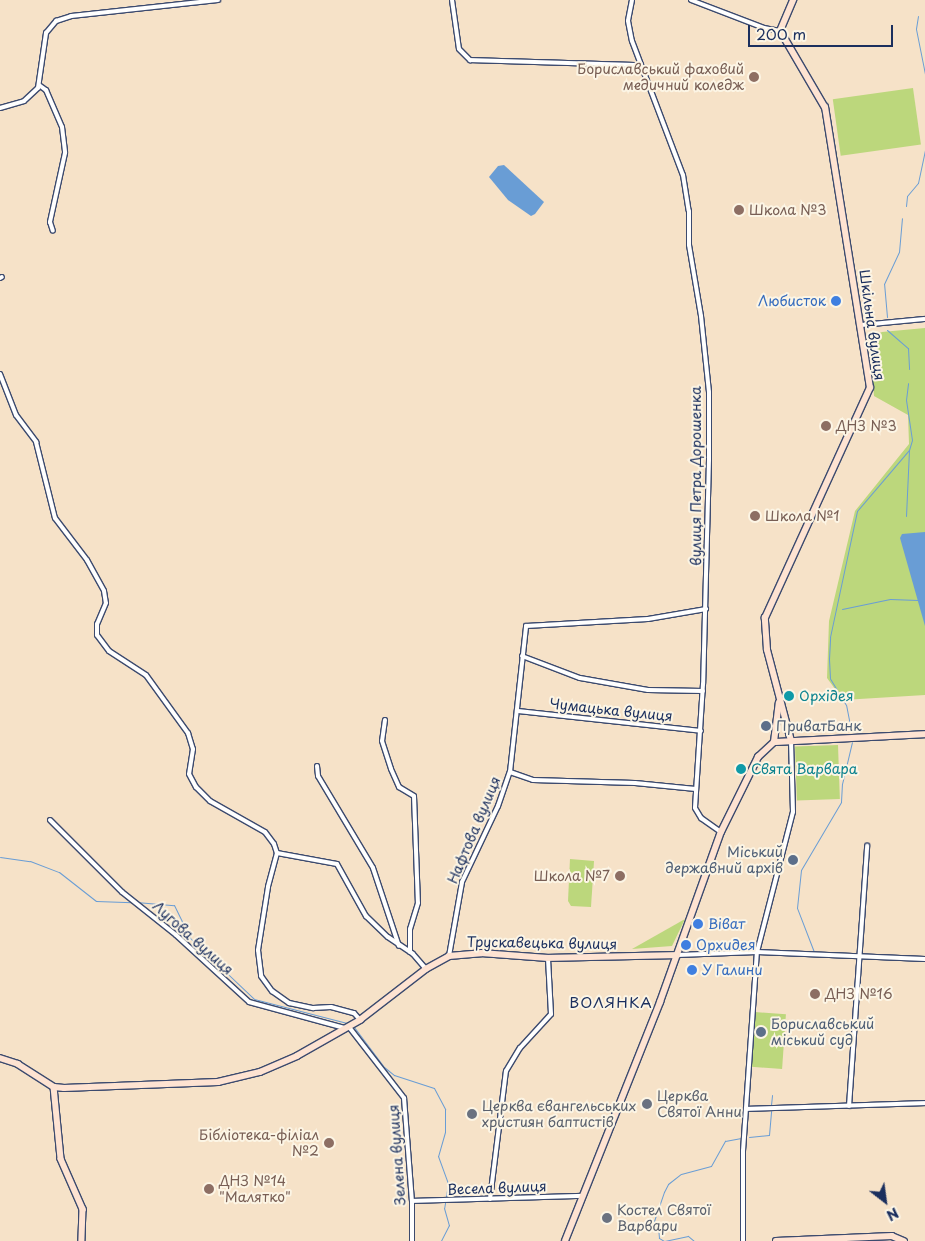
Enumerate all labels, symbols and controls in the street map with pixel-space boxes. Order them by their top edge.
scale bar [750,15,895,47]
text: 200 m [756,22,806,45]
place label: Бориславський фаховий медичний коледж [576,61,744,94]
marker: Бориславський фаховий медичний коледж [748,71,760,83]
place label: Школа №3 [749,202,827,218]
marker: Школа №3 [733,204,745,216]
street label: Шкільна вулиця [856,268,888,382]
place label: Любисток [758,293,826,309]
marker: Любисток [830,295,842,307]
street label: вулиця Петра Дорошенка [688,386,704,566]
place label: ДНЗ №3 [836,418,897,434]
marker: ДНЗ №3 [820,420,832,432]
place label: Школа №1 [765,508,840,524]
marker: Школа №1 [749,510,761,522]
place label: Орхідея [799,688,853,704]
marker: Орхідея [783,690,795,702]
street label: Чумацька вулиця [548,695,674,725]
place label: ПриватБанк [776,718,862,734]
marker: ПриватБанк [760,720,772,732]
place label: Свята Варвара [751,761,858,777]
marker: Свята Варвара [735,763,747,775]
street label: Нафтова вулиця [444,774,504,886]
place label: Міський державний архів [665,844,783,876]
marker: Міський державний архів [787,854,799,866]
place label: Школа №7 [533,868,610,884]
marker: Школа №7 [614,870,626,882]
street label: Лугова вулиця [149,897,237,979]
place label: Віват [708,916,745,932]
marker: Віват [692,918,704,930]
street label: Трускавецька вулиця [466,933,618,953]
place label: Орхидея [696,937,756,953]
marker: Орхидея [680,939,692,951]
place label: У Галини [702,962,764,978]
marker: У Галини [686,964,698,976]
place label: ДНЗ №16 [825,986,893,1002]
marker: ДНЗ №16 [809,988,821,1000]
district label: ВОЛЯНКА [568,993,654,1011]
place label: Бориславський міський суд [771,1016,874,1048]
marker: Бориславський міський суд [755,1026,767,1038]
place label: Церква Святої Анни [657,1088,742,1120]
place label: Церква євангельських християн баптистів [482,1098,637,1130]
marker: Церква Святої Анни [641,1098,653,1110]
street label: Зелена вулиця [385,1104,409,1206]
marker: Церква євангельських християн баптистів [466,1108,478,1120]
place label: Бібліотека-філіал №2 [199,1127,319,1160]
marker: Бібліотека-філіал №2 [323,1137,335,1149]
place label: ДНЗ №14 "Малятко" [219,1173,291,1206]
north arrow [860,1176,910,1226]
street label: Весела вулиця [446,1178,548,1198]
marker: ДНЗ №14 "Малятко" [203,1183,215,1195]
place label: Костел Святої Варвари [617,1202,711,1234]
text: N [883,1203,903,1226]
marker: Костел Святої Варвари [601,1212,613,1224]

